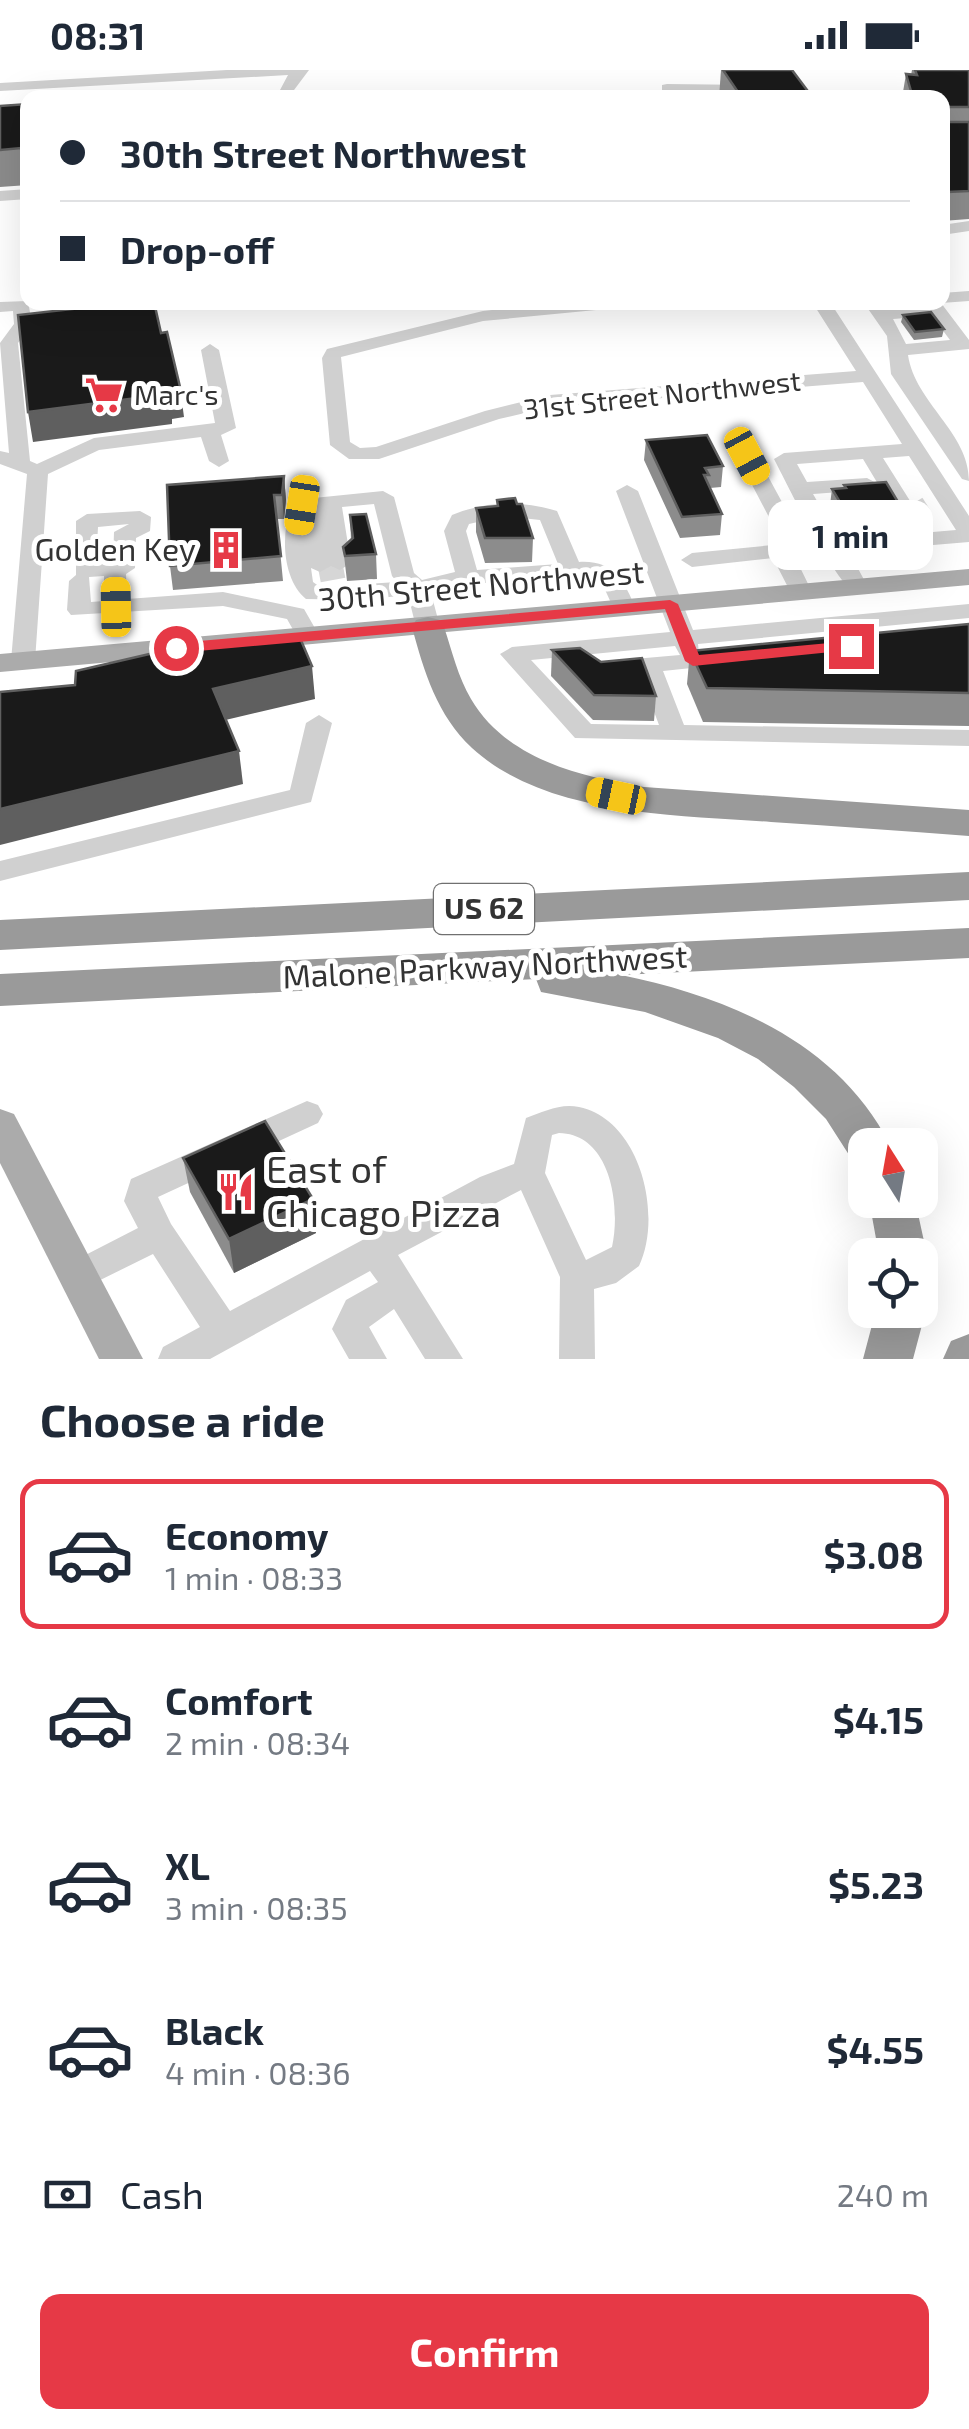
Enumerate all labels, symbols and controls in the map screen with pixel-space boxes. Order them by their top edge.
text: 08:31 [50,12,145,58]
text: 30th Street Northwest [120,130,526,176]
text: Drop-off [120,226,274,272]
street label: 31st Street Northwest [522,363,802,425]
supermarket icon: Marc's [83,374,125,416]
place label: Marc's [134,377,219,411]
car [720,422,774,490]
car [282,473,322,537]
callout: 1 min [768,501,934,571]
text: 1 min [812,516,889,554]
place label: Golden Key [34,529,196,567]
building icon: Golden Key [205,529,247,571]
street label: 30th Street Northwest [316,551,646,617]
car [100,577,132,637]
route end [829,624,874,669]
route start [154,626,199,671]
car [584,775,648,817]
road number: US 62 [434,884,534,934]
street label: Malone Parkway Northwest [282,935,688,995]
north arrow [848,1128,938,1218]
map controls [848,1128,938,1328]
place label: East of Chicago Pizza [266,1145,501,1235]
restaurant icon: East of Chicago Pizza [215,1171,257,1213]
button: locate [848,1238,938,1328]
text: Choose a ride [40,1392,325,1446]
icon: car [45,1509,135,1599]
text: Economy [165,1512,329,1558]
text: $3.08 [823,1531,924,1577]
text: 1 min · 08:33 [165,1558,343,1596]
icon: car [45,1674,135,1764]
text: Comfort [165,1677,313,1723]
text: $4.15 [833,1696,924,1742]
text: 2 min · 08:34 [165,1723,350,1761]
icon: car [45,1839,135,1929]
text: XL [165,1842,210,1888]
text: $5.23 [828,1861,924,1907]
text: 3 min · 08:35 [165,1888,348,1926]
icon: car [45,2004,135,2094]
text: Black [165,2007,264,2053]
text: $4.55 [827,2026,924,2072]
text: 4 min · 08:36 [165,2053,351,2091]
icon: cash [40,2167,95,2222]
text: Cash [120,2171,204,2217]
text: 240 m [837,2175,929,2213]
button: Confirm [40,2294,929,2409]

